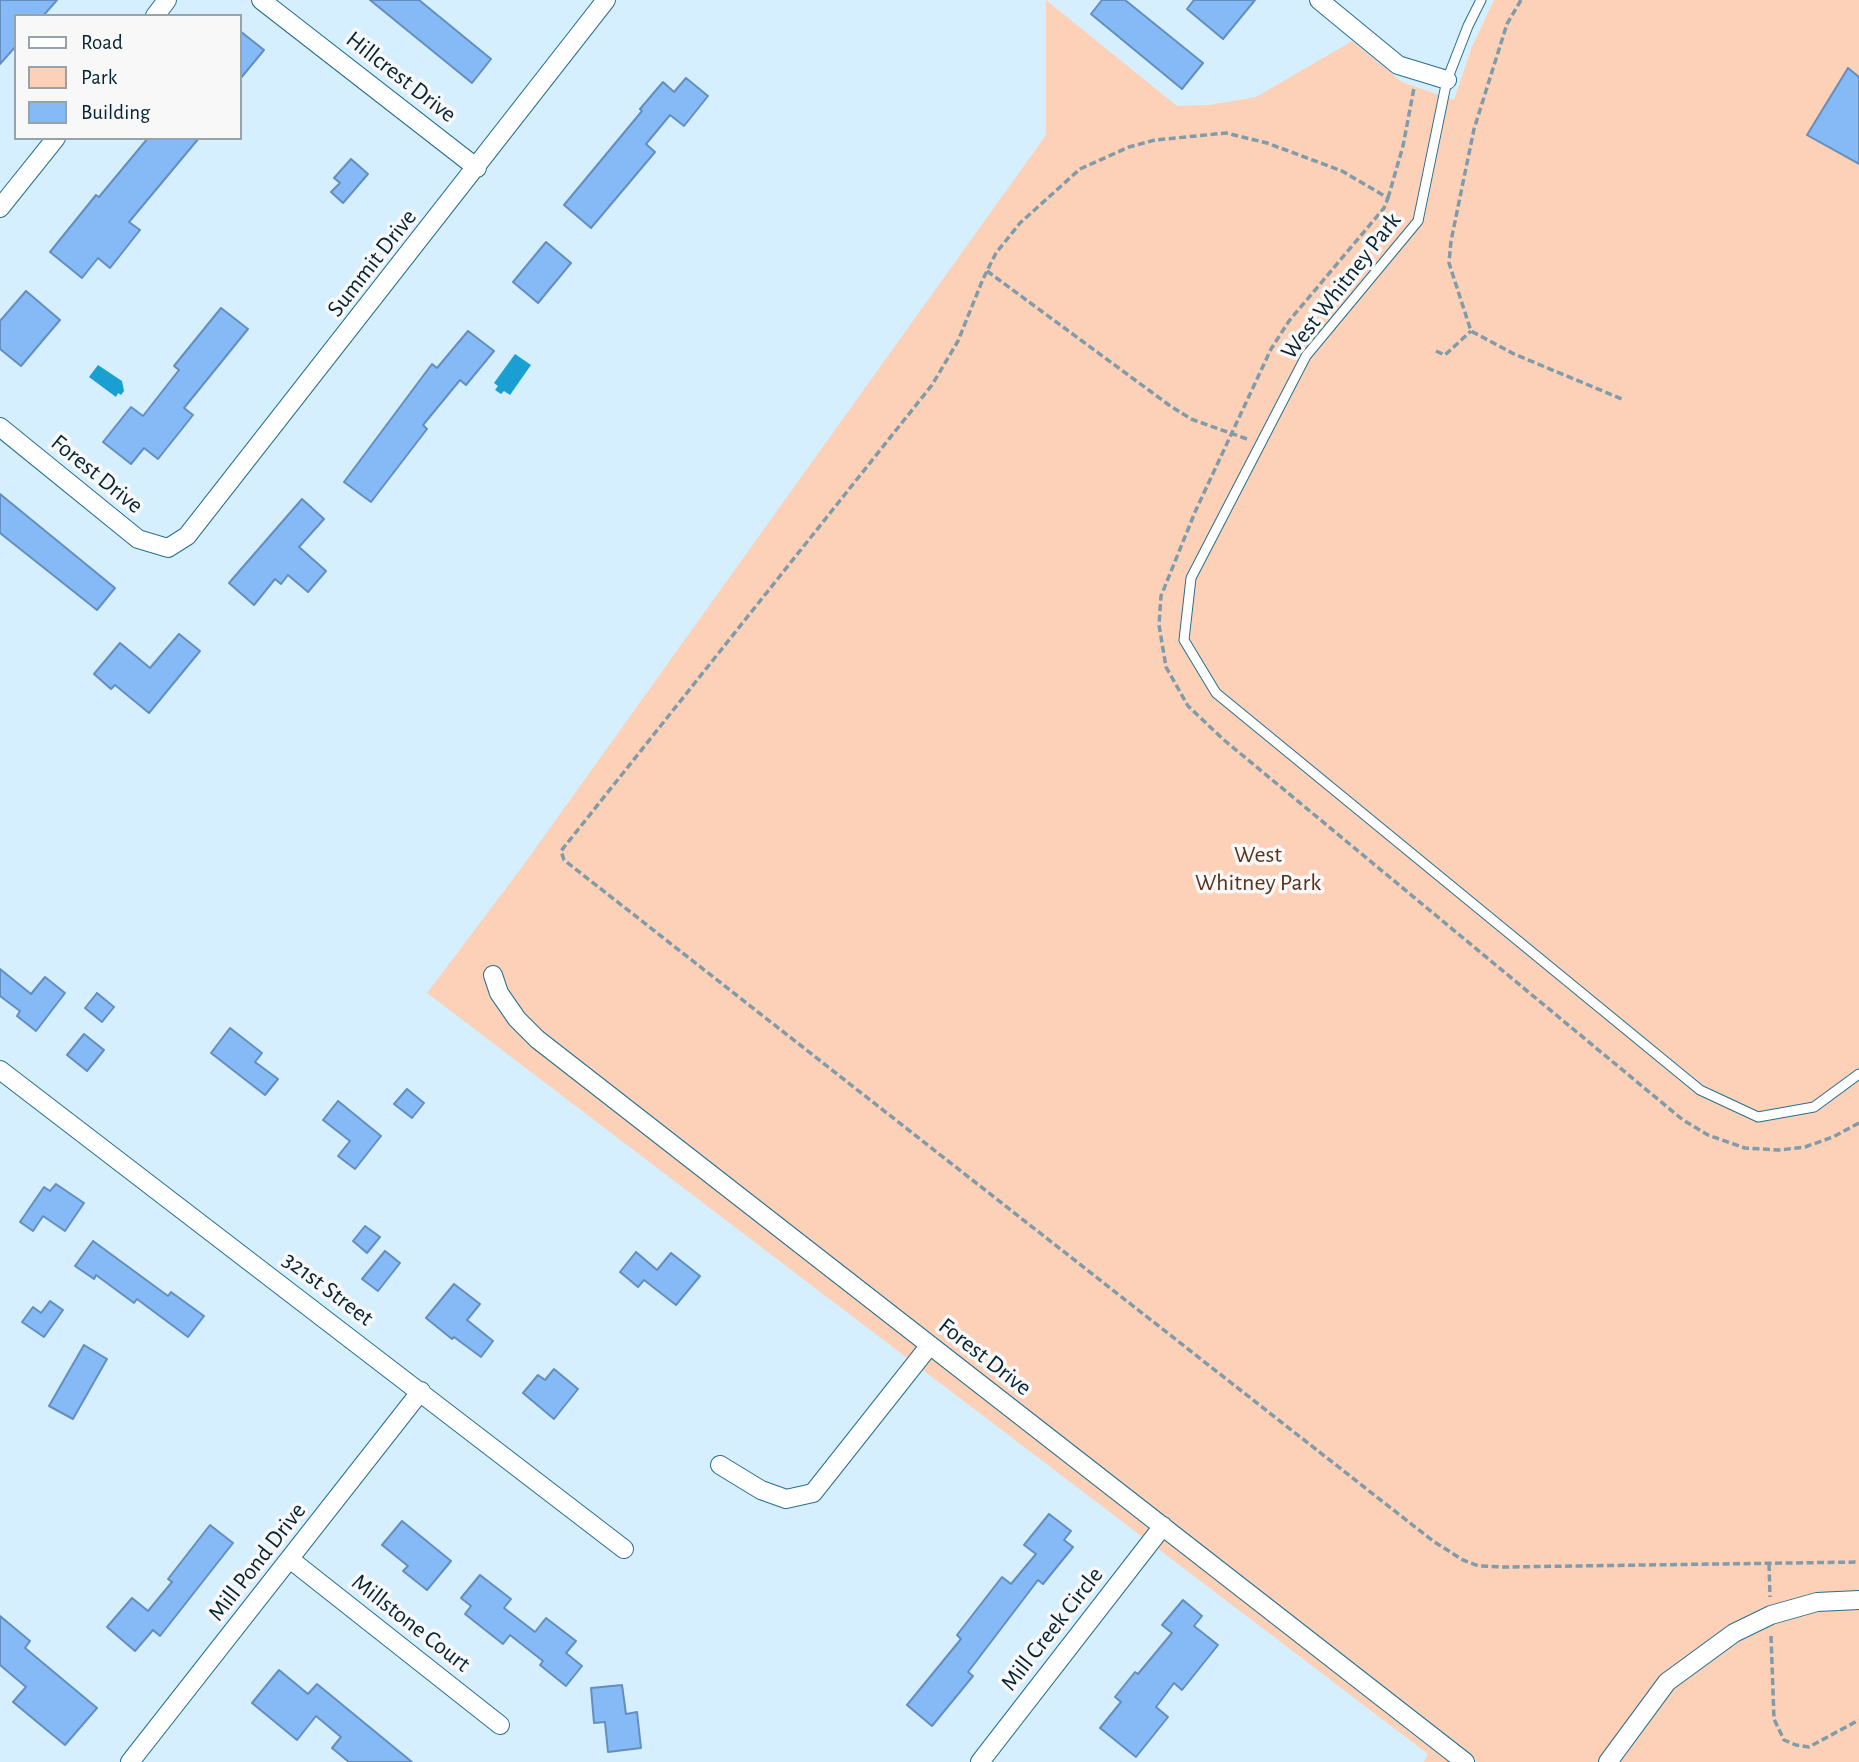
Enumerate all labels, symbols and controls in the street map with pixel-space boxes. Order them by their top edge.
legend [14,14,242,140]
street label: Hillcrest Drive [340,25,462,129]
text: Road [81,32,123,53]
text: Park [81,67,117,88]
text: Building [81,102,150,123]
street label: Summit Drive [321,203,423,323]
street label: West Whitney Park [1275,207,1407,365]
street label: Forest Drive [45,428,149,520]
park label: West Whitney Park [1195,841,1321,897]
street label: 321st Street [277,1246,379,1332]
street label: Forest Drive [933,1312,1037,1402]
street label: Mill Pond Drive [202,1497,312,1627]
street label: Mill Creek Circle [995,1561,1109,1697]
street label: Millstone Court [346,1568,476,1678]

